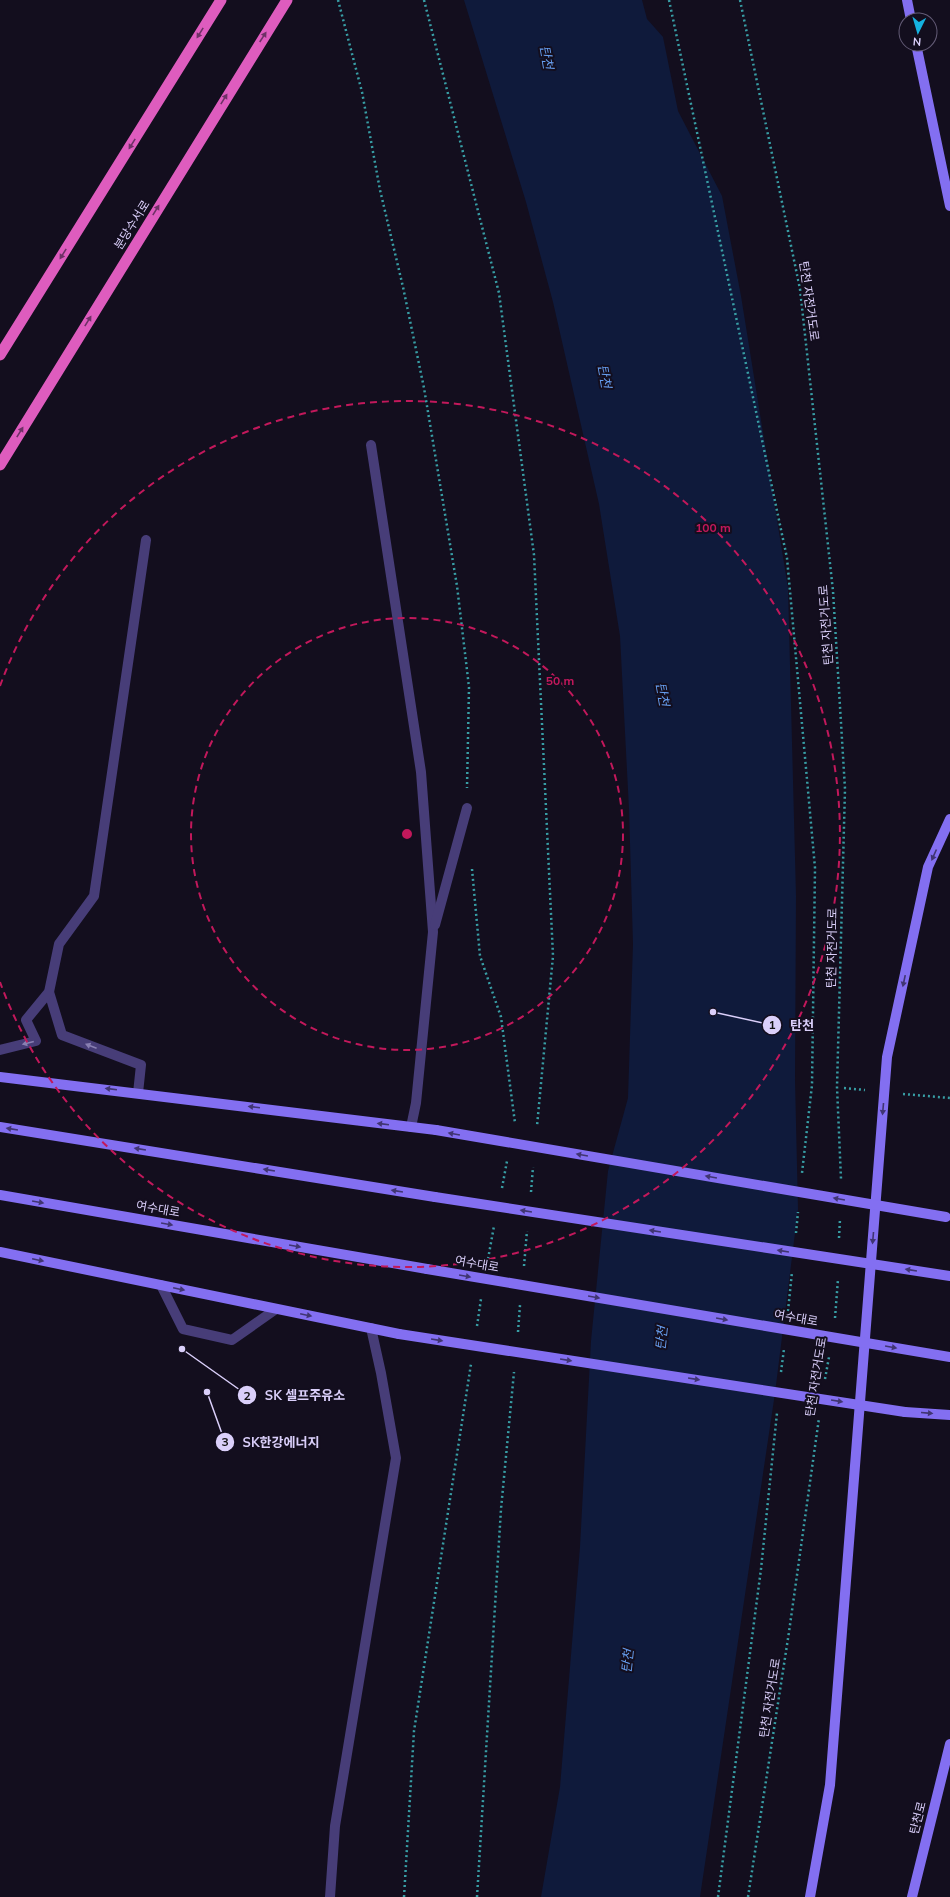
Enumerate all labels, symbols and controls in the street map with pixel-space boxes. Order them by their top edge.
north arrow [898,12,938,52]
one-way arrow [197,27,204,39]
one-way arrow [260,31,267,43]
text: N [912,35,922,49]
water label: 탄천 [537,44,557,71]
one-way arrow [221,93,228,105]
one-way arrow [128,138,135,149]
street label: 분당수서로 [111,197,153,252]
one-way arrow [153,204,160,216]
one-way arrow [59,249,67,259]
street label: 탄천 자전거도로 [796,260,823,342]
one-way arrow [85,315,92,327]
water label: 탄천 [595,363,615,390]
one-way arrow [17,426,24,438]
text: 100 m [695,520,731,535]
street label: 탄천 자전거도로 [815,584,836,666]
text: 50 m [546,673,574,688]
water label: 탄천 [653,681,673,708]
centre of rings [400,827,414,841]
one-way arrow [931,849,937,860]
street label: 탄천 자전거도로 [823,908,840,988]
one-way arrow [900,975,906,987]
callout: 탄천 [762,1013,822,1038]
text: 1 [768,1017,776,1032]
text: 탄천 [790,1017,814,1033]
one-way arrow [21,1040,33,1046]
one-way arrow [85,1043,97,1049]
one-way arrow [105,1086,117,1093]
one-way arrow [880,1103,886,1115]
one-way arrow [248,1104,260,1111]
one-way arrow [377,1121,389,1127]
one-way arrow [6,1126,18,1132]
one-way arrow [448,1130,460,1136]
one-way arrow [134,1146,146,1152]
one-way arrow [576,1152,588,1158]
one-way arrow [263,1167,275,1173]
one-way arrow [704,1174,717,1180]
one-way arrow [391,1188,403,1194]
one-way arrow [833,1196,845,1202]
street label: 여수대로 [135,1197,181,1220]
one-way arrow [32,1199,45,1205]
one-way arrow [520,1208,532,1214]
one-way arrow [160,1221,173,1227]
one-way arrow [648,1228,661,1234]
one-way arrow [869,1232,876,1244]
one-way arrow [288,1243,301,1249]
one-way arrow [777,1248,789,1254]
street label: 여수대로 [454,1252,500,1275]
one-way arrow [32,1258,44,1264]
one-way arrow [905,1267,918,1273]
one-way arrow [459,1273,471,1279]
one-way arrow [173,1286,185,1292]
one-way arrow [587,1294,600,1300]
street label: 여수대로 [773,1306,819,1329]
one-way arrow [300,1313,313,1319]
one-way arrow [716,1316,728,1322]
water label: 탄천 [652,1324,670,1351]
street label: 탄천 자전거도로 [802,1336,829,1418]
one-way arrow [431,1337,443,1343]
one-way arrow [885,1344,897,1350]
one-way arrow [560,1357,572,1363]
one-way arrow [688,1376,700,1382]
callout: SK 셀프주유소 [237,1383,353,1408]
text: SK 셀프주유소 [265,1387,345,1403]
text: 2 [243,1388,251,1403]
one-way arrow [831,1398,843,1404]
one-way arrow [921,1410,933,1417]
callout: SK한강에너지 [215,1429,328,1454]
text: 3 [221,1434,229,1449]
text: SK한강에너지 [243,1434,319,1450]
water label: 탄천 [618,1647,636,1674]
street label: 탄천 자전거도로 [756,1657,783,1739]
street label: 탄천로 [906,1800,929,1836]

